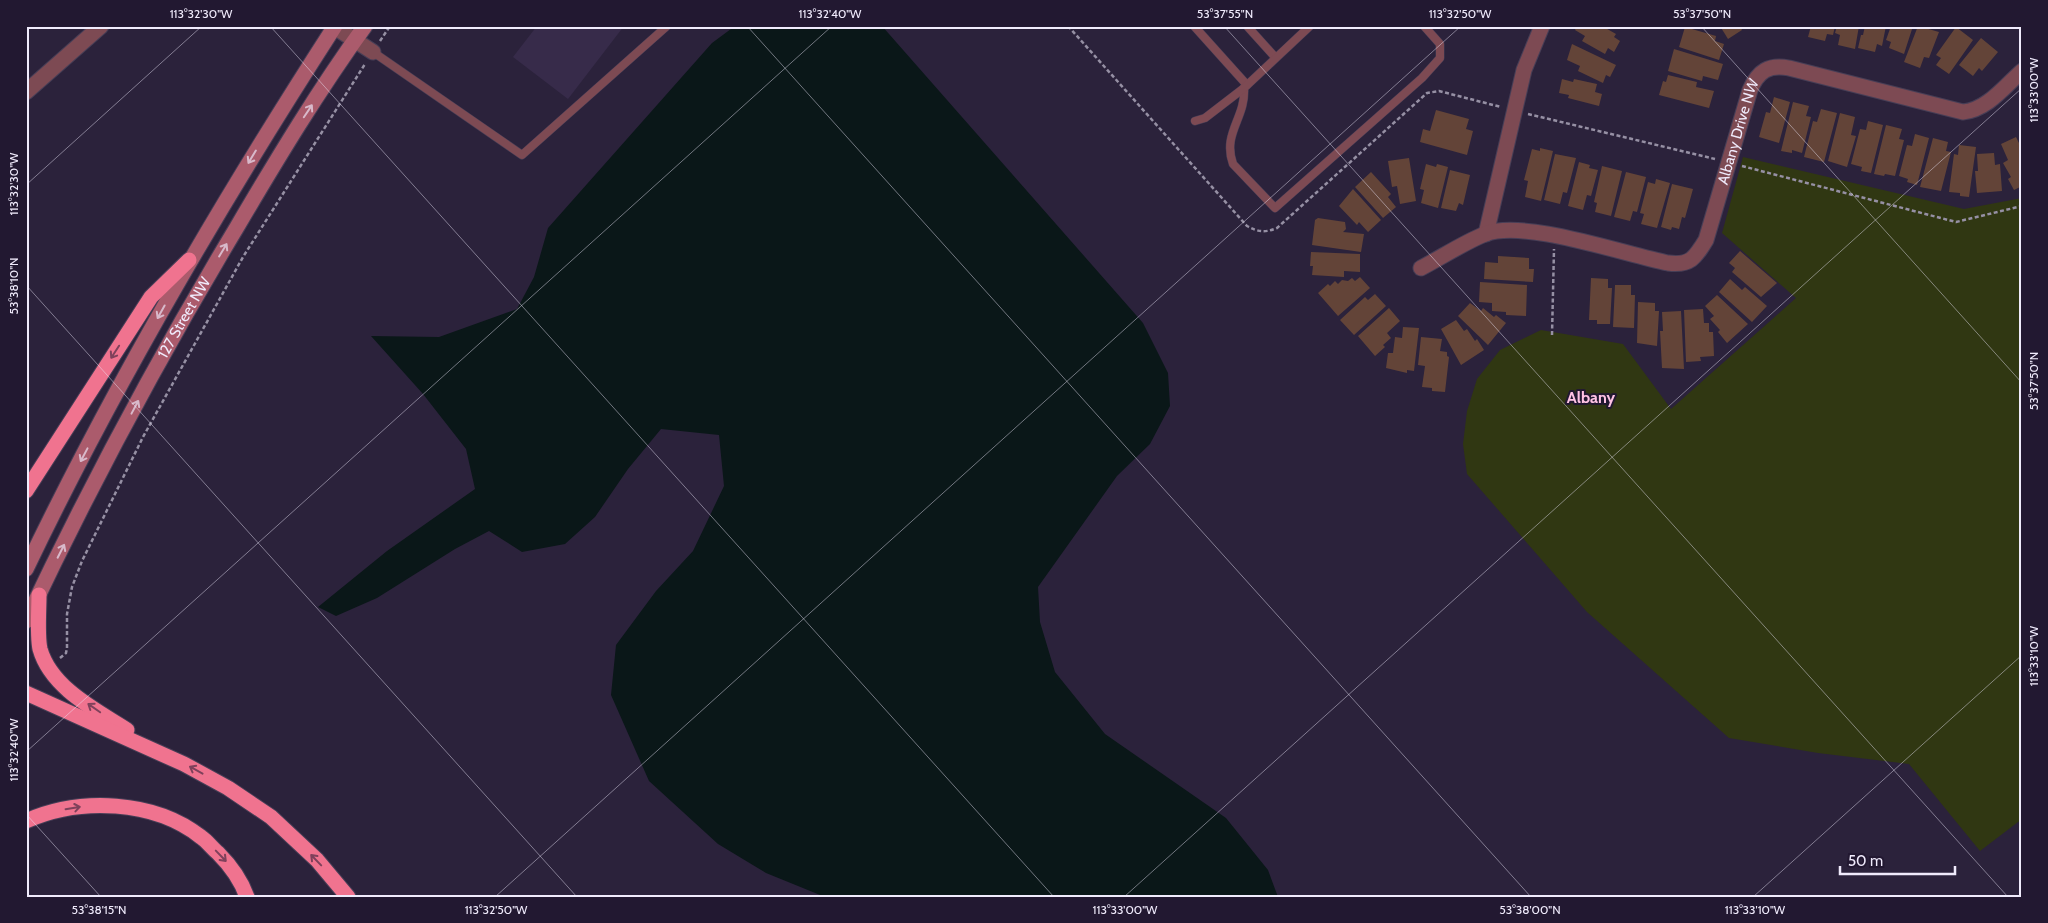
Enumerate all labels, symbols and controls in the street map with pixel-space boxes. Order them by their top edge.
text: 113°32'30"W [170,6,233,21]
text: 113°32'40"W [799,6,862,21]
text: 53°37'55"N [1197,6,1253,21]
text: 113°32'50"W [1429,6,1492,21]
text: 53°37'50"N [1673,6,1731,21]
text: 113°33'00"W [2026,57,2041,122]
street label: Albany Drive NW [1714,75,1763,187]
one-way arrow [302,104,313,118]
one-way arrow [246,149,256,163]
text: 113°32'30"W [6,152,21,215]
one-way arrow [219,243,229,257]
text: 53°38'10"N [6,258,21,314]
street label: 127 Street NW [154,273,215,361]
one-way arrow [155,304,165,318]
one-way arrow [110,345,121,359]
text: 53°37'50"N [2026,352,2041,410]
district label: Albany [1567,388,1616,407]
one-way arrow [130,399,140,414]
one-way arrow [79,447,88,462]
one-way arrow [56,544,66,559]
text: 113°33'10"W [2026,625,2041,686]
one-way arrow [87,703,101,713]
text: 113°32'40"W [6,718,21,781]
one-way arrow [189,765,204,775]
one-way arrow [65,803,81,813]
scale bar [1840,843,1956,875]
one-way arrow [215,850,227,862]
text: 50 m [1848,852,1883,870]
one-way arrow [310,854,322,866]
text: 53°38'15"N [71,902,127,917]
text: 113°32'50"W [465,902,528,917]
text: 113°33'00"W [1093,902,1158,917]
text: 53°38'00"N [1499,902,1561,917]
text: 113°33'10"W [1725,902,1786,917]

